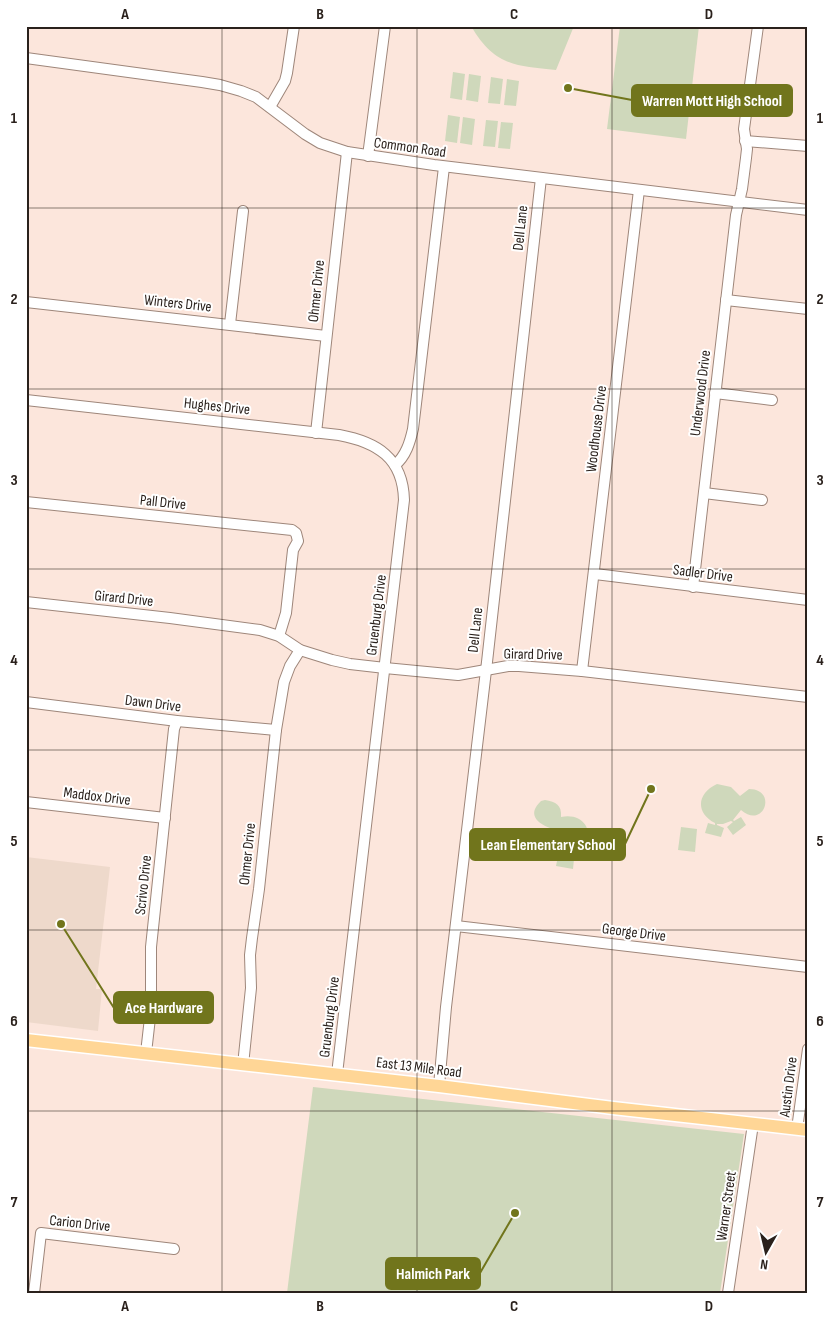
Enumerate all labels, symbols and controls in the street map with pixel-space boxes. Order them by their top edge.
text: A [120,5,129,24]
text: B [316,5,324,24]
text: C [510,5,518,24]
text: D [705,5,713,24]
callout: Warren Mott High School [632,85,792,116]
text: Warren Mott High School [642,92,782,111]
text: 1 [11,109,18,128]
text: 1 [817,109,824,128]
street label: Common Road [373,133,447,162]
street label: Dell Lane [509,205,532,251]
street label: Ohmer Drive [304,259,329,323]
text: 2 [10,290,18,309]
text: 2 [816,290,824,309]
street label: Winters Drive [143,291,213,316]
street label: Underwood Drive [686,349,715,437]
street label: Woodhouse Drive [582,385,611,473]
street label: Hughes Drive [183,394,251,419]
text: 3 [10,471,18,490]
text: 3 [816,471,824,490]
street label: Pall Drive [139,491,187,514]
street label: Sadler Drive [672,560,734,587]
street label: Gruenburg Drive [362,573,391,657]
street label: Girard Drive [94,586,154,611]
street label: Dell Lane [464,607,487,653]
street label: Girard Drive [503,644,563,665]
text: 4 [10,651,18,670]
text: 4 [816,651,824,670]
street label: Dawn Drive [124,691,182,716]
street label: Maddox Drive [62,783,132,810]
street label: Ohmer Drive [235,822,260,886]
callout: Lean Elementary School [470,829,625,860]
text: 5 [10,832,18,851]
text: 5 [816,832,824,851]
text: Lean Elementary School [480,836,616,855]
street label: Scrivo Drive [131,854,156,916]
street label: George Drive [601,919,667,946]
street label: Gruenburg Drive [315,975,344,1059]
callout: Ace Hardware [114,992,213,1023]
text: Ace Hardware [124,999,203,1018]
text: 6 [10,1012,18,1031]
text: 6 [816,1012,824,1031]
street label: East 13 Mile Road [375,1053,463,1082]
street label: Austin Drive [775,1056,802,1119]
street label: Warner Street [712,1170,741,1242]
text: 7 [11,1193,18,1212]
text: 7 [817,1193,824,1212]
street label: Carion Drive [49,1211,111,1236]
north arrow [742,1226,792,1276]
text: N [759,1255,769,1273]
callout: Halmich Park [386,1258,480,1289]
text: Halmich Park [396,1265,470,1284]
text: A [120,1297,129,1316]
text: B [316,1297,324,1316]
text: C [510,1297,518,1316]
text: D [705,1297,713,1316]

